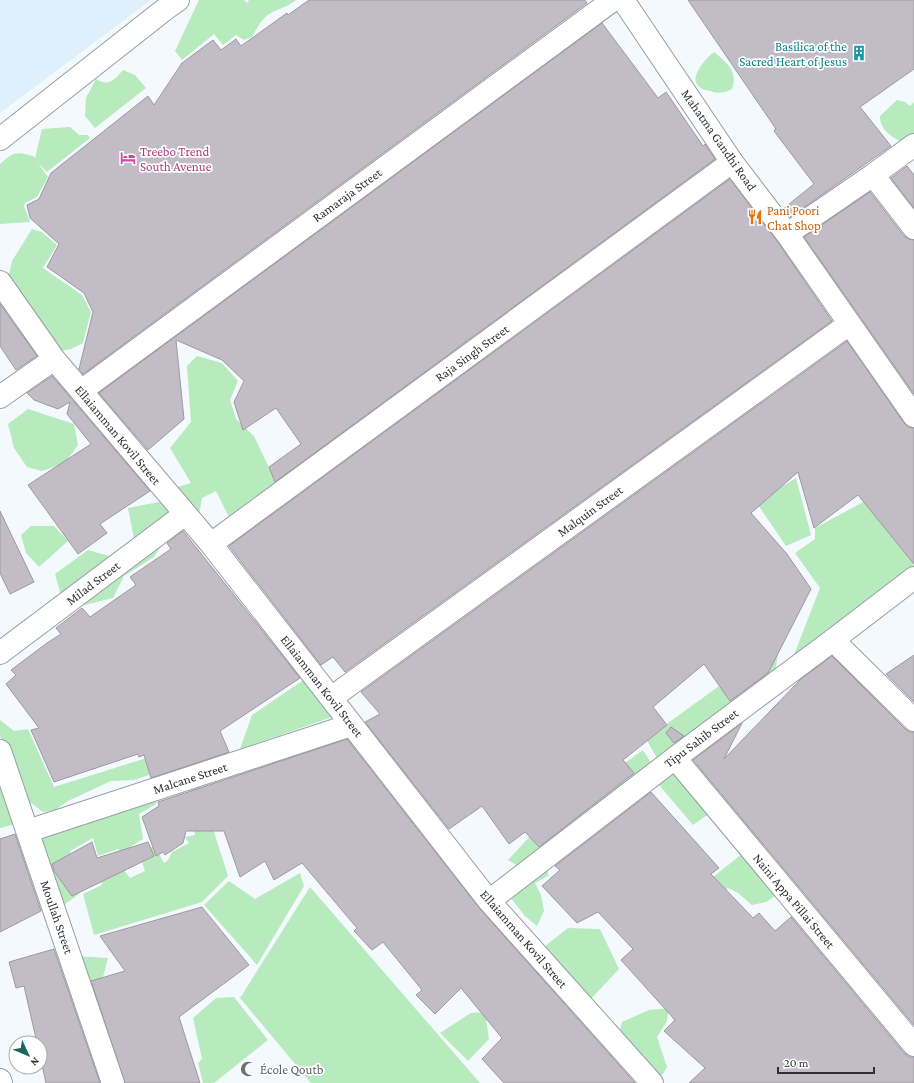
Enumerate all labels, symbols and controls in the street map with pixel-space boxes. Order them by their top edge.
place label: Basilica of the Sacred Heart of Jesus [739,39,847,69]
building icon: Basilica of the Sacred Heart of Jesus [850,44,868,62]
street label: Mahatma Gandhi Road [678,86,760,194]
place label: Treebo Trend South Avenue [140,144,212,174]
hotel icon: Treebo Trend South Avenue [119,149,137,167]
street label: Ramaraja Street [309,164,386,226]
place label: Pani Poori Chat Shop [767,203,821,233]
restaurant icon: Pani Poori Chat Shop [746,208,764,226]
street label: Raja Singh Street [432,321,513,386]
street label: Ellaiamman Kovil Street [72,382,164,488]
street label: Malquin Street [554,482,626,540]
street label: Milad Street [63,558,123,608]
street label: Ellaiamman Kovil Street [278,632,367,740]
street label: Tipu Sahib Street [661,705,741,771]
street label: Malcane Street [151,759,230,797]
street label: Naini Appa Pillai Street [750,850,839,952]
street label: Moullah Street [37,878,77,956]
street label: Ellaiamman Kovil Street [477,887,571,992]
north arrow [8,1035,48,1075]
scale bar [778,1049,874,1075]
text: N [28,1055,42,1069]
text: 20 m [784,1056,809,1070]
mosque icon: École Qoutb [239,1060,257,1078]
place label: École Qoutb [260,1062,324,1077]

